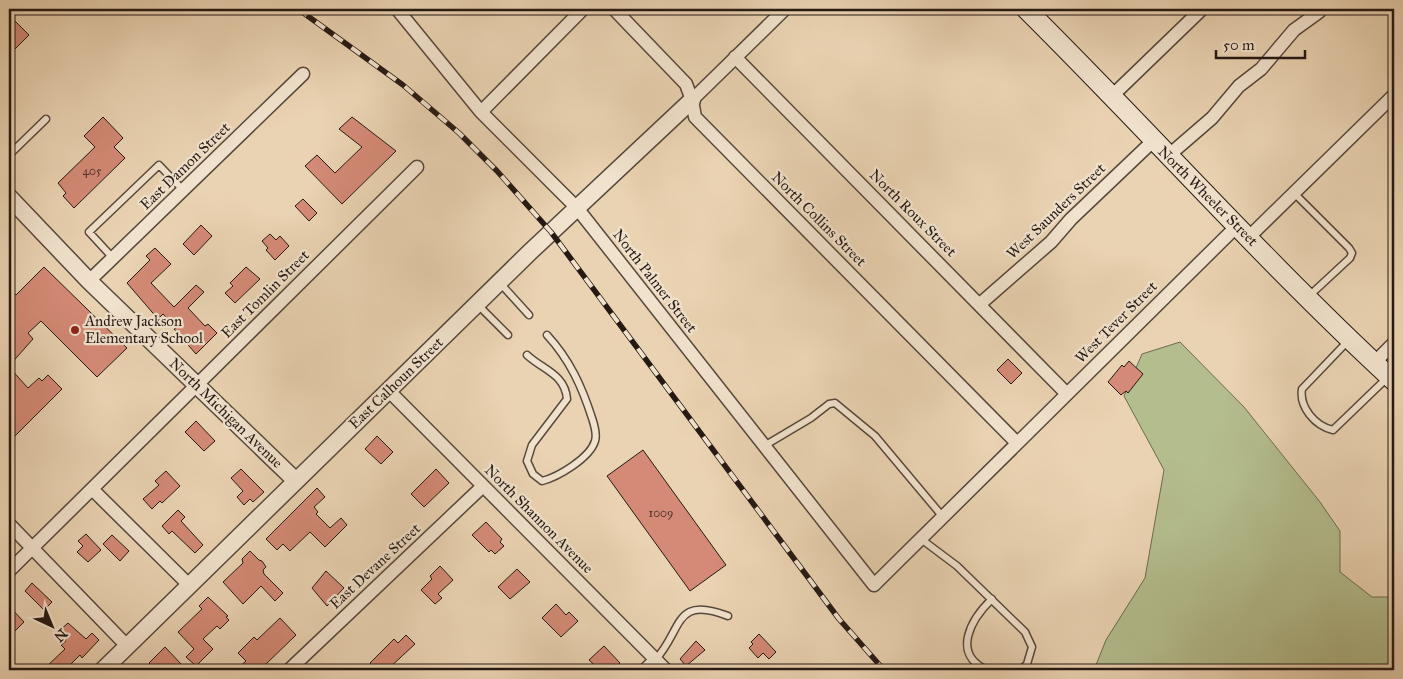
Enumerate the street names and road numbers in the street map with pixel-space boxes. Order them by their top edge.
street label: East Damon Street [136,118,234,213]
street label: North Wheeler Street [1154,142,1262,250]
street label: West Saunders Street [1003,159,1110,263]
street label: North Roux Street [866,166,961,261]
street label: North Collins Street [768,168,871,271]
street label: North Palmer Street [609,226,701,337]
street label: East Tomlin Street [217,246,313,342]
street label: West Tever Street [1071,277,1161,367]
street label: East Calhoun Street [345,333,447,433]
street label: North Michigan Avenue [166,354,286,472]
street label: North Shannon Avenue [481,461,597,577]
street label: East Devane Street [326,519,425,613]

